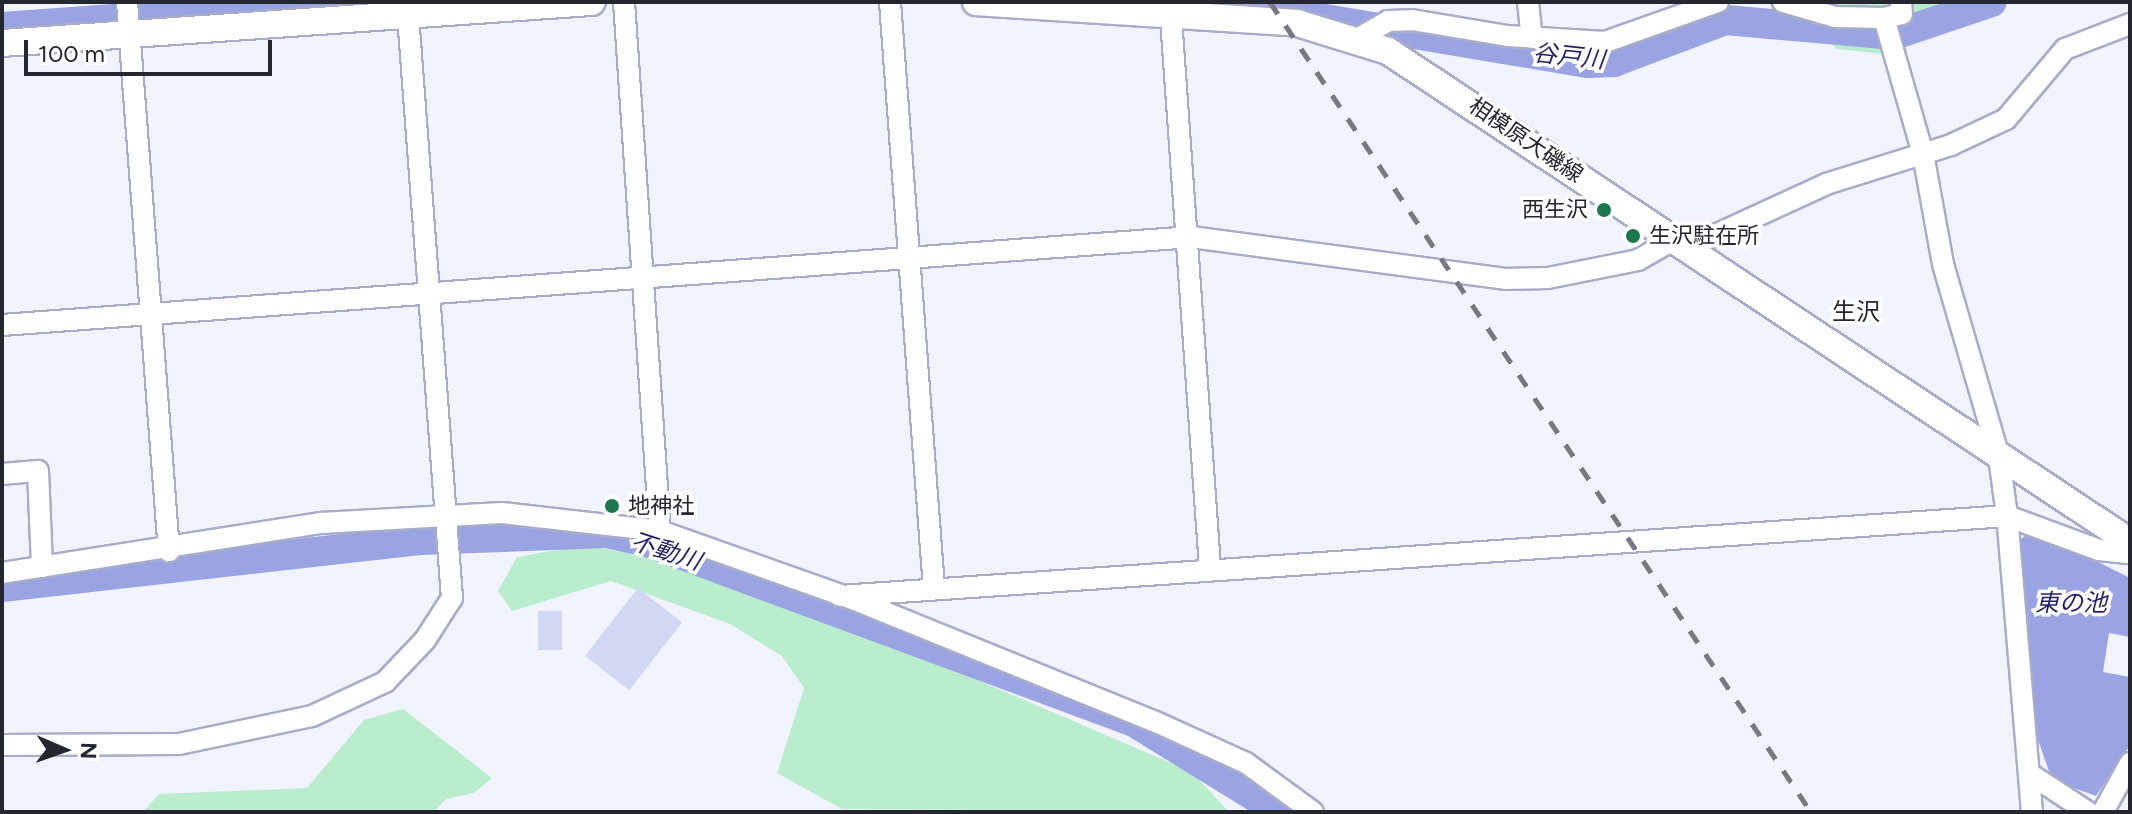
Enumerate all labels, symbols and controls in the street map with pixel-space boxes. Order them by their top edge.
scale bar [28,24,276,74]
water label: 谷戸川 [1532,38,1606,74]
text: 100 m [38,39,105,68]
street label: 相模原大磯線 [1464,92,1588,188]
place label: 西生沢 [1522,197,1588,223]
marker: 西生沢 [1595,201,1613,219]
place label: 生沢駐在所 [1649,223,1759,249]
marker: 生沢駐在所 [1624,227,1642,245]
district label: 生沢 [1832,298,1880,326]
place label: 地神社 [628,493,694,519]
marker: 地神社 [603,497,621,515]
water label: 不動川 [627,526,705,576]
water label: 東の池 [2035,589,2107,617]
north arrow [24,710,104,790]
text: N [75,742,102,760]

